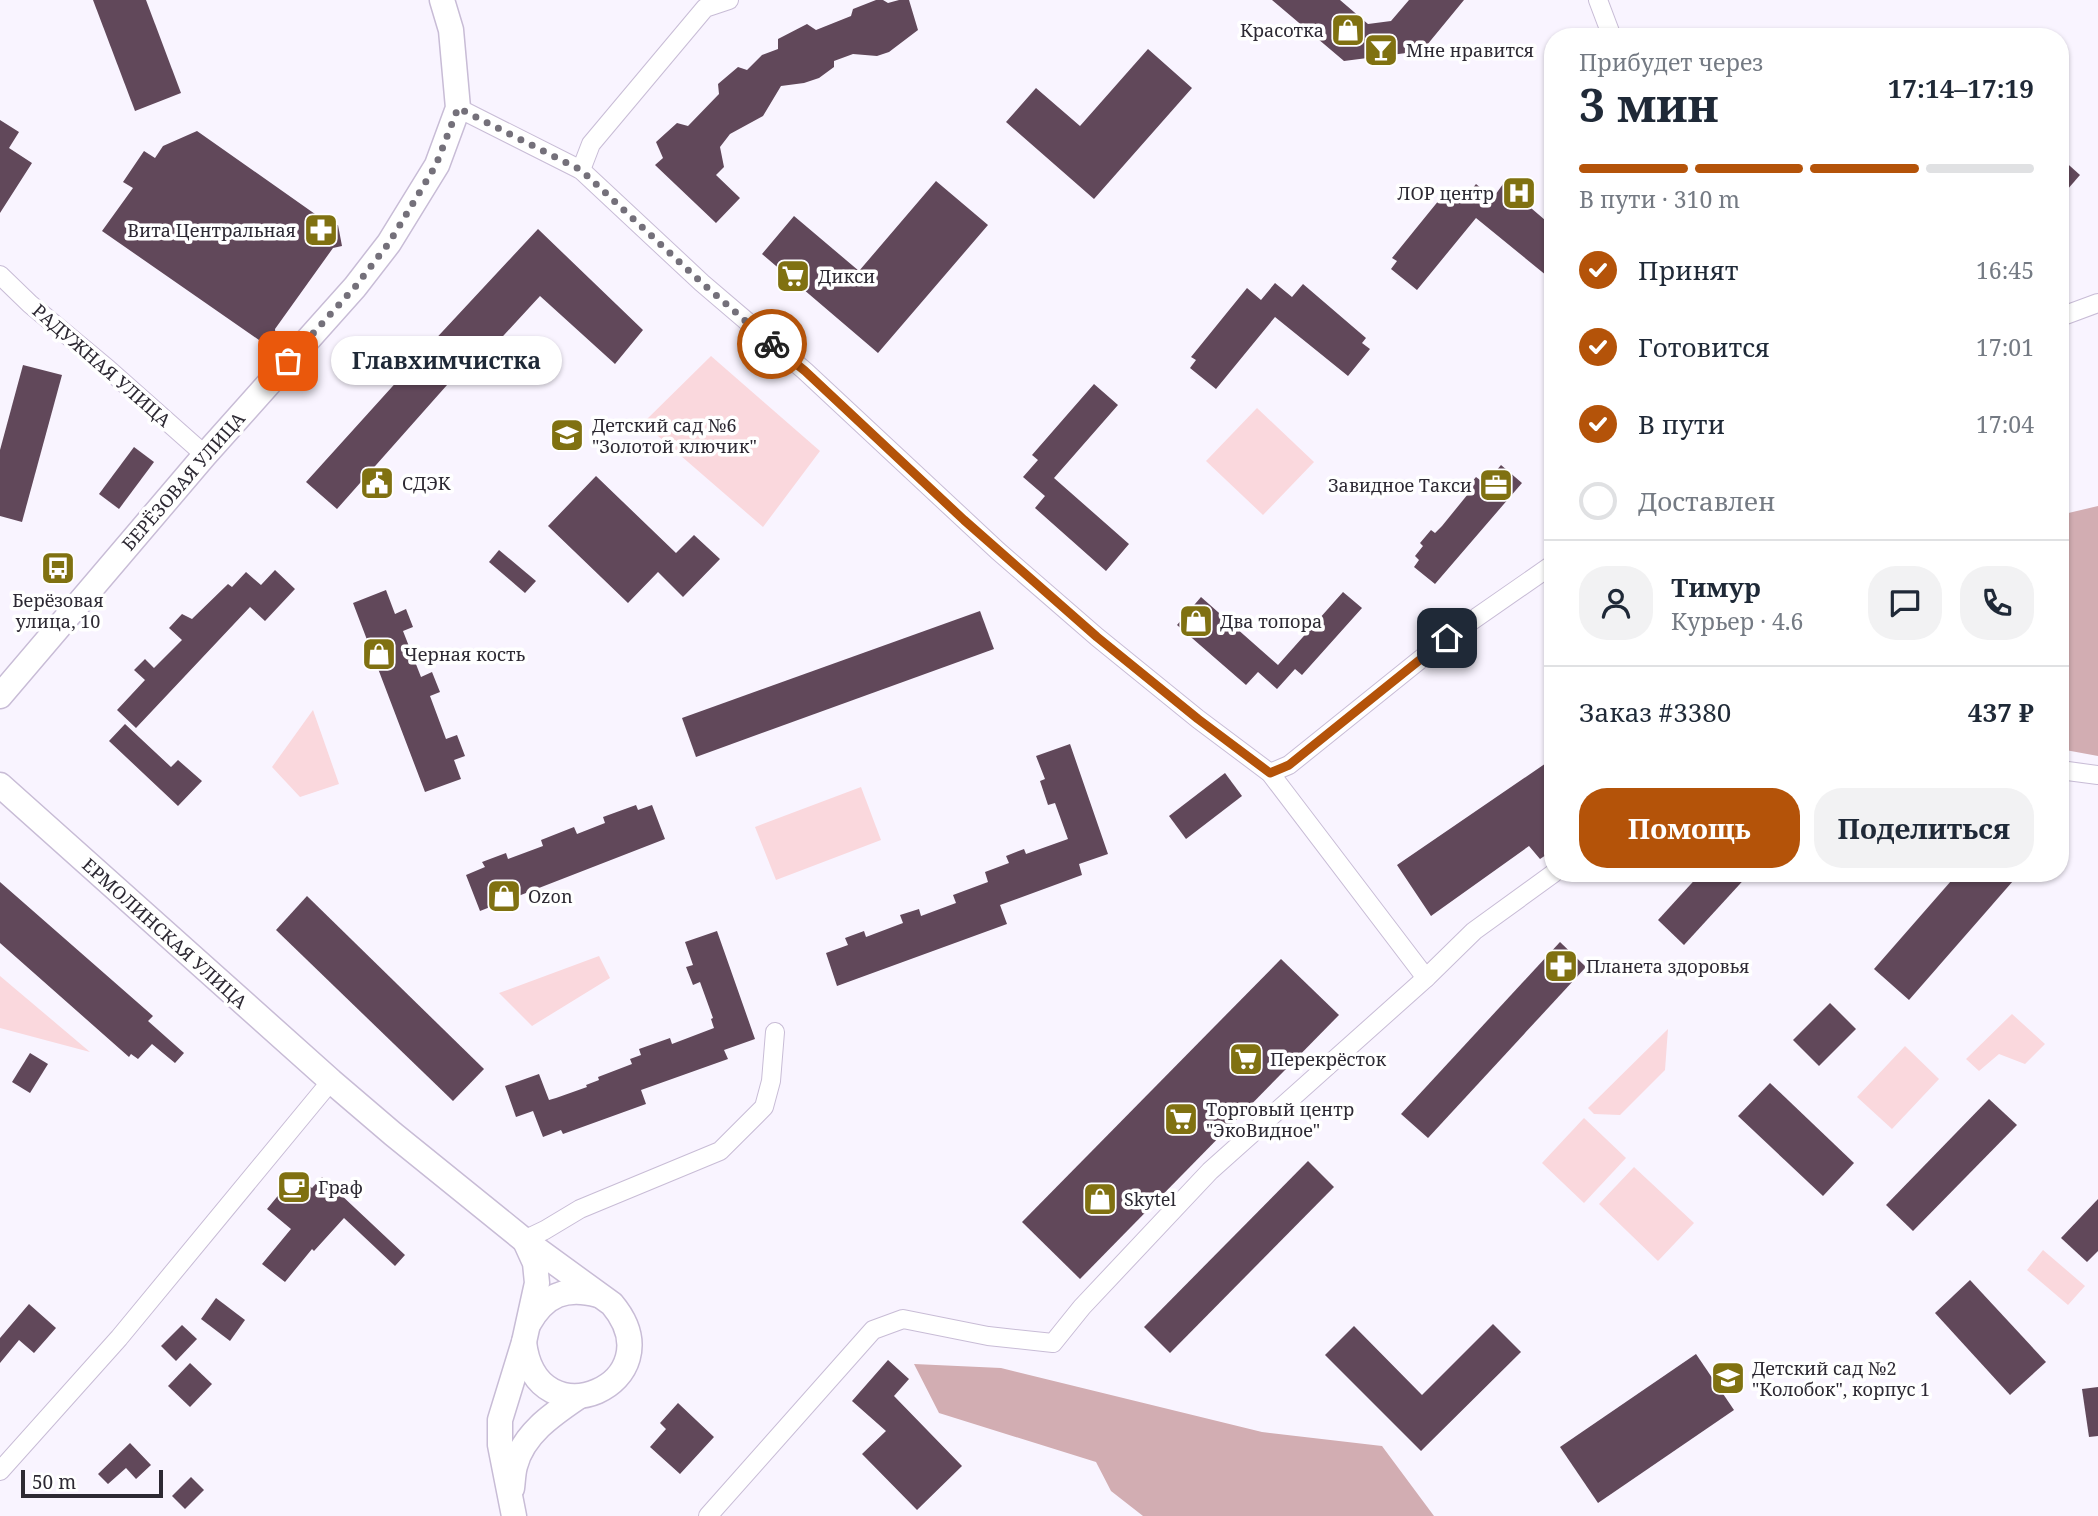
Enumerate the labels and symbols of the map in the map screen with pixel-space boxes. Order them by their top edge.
shop icon: Красотка [1329,11,1367,49]
place label: Красотка [1240,18,1324,42]
bar icon: Мне нравится [1362,31,1400,69]
place label: Мне нравится [1406,38,1534,62]
hospital icon: ЛОР центр [1500,174,1538,212]
place label: ЛОР центр [1397,181,1494,205]
pharmacy icon: Вита Центральная [302,211,340,249]
place label: Вита Центральная [127,218,296,242]
supermarket icon: Дикси [774,257,812,295]
place label: Дикси [818,264,875,288]
street label: РАДУЖНАЯ УЛИЦА [28,298,177,432]
courier [737,309,807,379]
pin [258,331,318,391]
callout: Главхимчистка [330,336,561,386]
street label: БЕРЁЗОВАЯ УЛИЦА [116,406,250,555]
place label: Детский сад №6 "Золотой ключик" [592,413,757,458]
school or university icon: Детский сад №6 "Золотой ключик" [548,416,586,454]
public building icon: СДЭК [358,464,396,502]
office icon: Завидное Такси [1477,466,1515,504]
place label: СДЭК [402,471,451,495]
place label: Завидное Такси [1328,473,1472,497]
bus stop icon: Берёзовая улица, 10 [39,549,77,587]
place label: Берёзовая улица, 10 [12,588,104,633]
shop icon: Два топора [1177,602,1215,640]
pin [1417,608,1477,668]
place label: Два топора [1220,609,1322,633]
shop icon: Черная кость [360,635,398,673]
place label: Черная кость [404,642,525,666]
street label: ЕРМОЛИНСКАЯ УЛИЦА [77,852,253,1014]
shop icon: Ozon [485,877,523,915]
place label: Ozon [528,884,573,908]
pharmacy icon: Планета здоровья [1542,947,1580,985]
place label: Планета здоровья [1586,954,1749,978]
supermarket icon: Перекрёсток [1227,1040,1265,1078]
place label: Перекрёсток [1270,1047,1386,1071]
place label: Торговый центр "ЭкоВидное" [1206,1097,1354,1142]
supermarket icon: Торговый центр "ЭкоВидное" [1162,1100,1200,1138]
cafe icon: Граф [275,1168,313,1206]
place label: Граф [318,1175,363,1199]
shop icon: Skytel [1081,1180,1119,1218]
place label: Skytel [1124,1187,1176,1211]
place label: Детский сад №2 "Колобок", корпус 1 [1752,1356,1930,1401]
school or university icon: Детский сад №2 "Колобок", корпус 1 [1709,1359,1747,1397]
scale bar [21,1467,163,1499]

